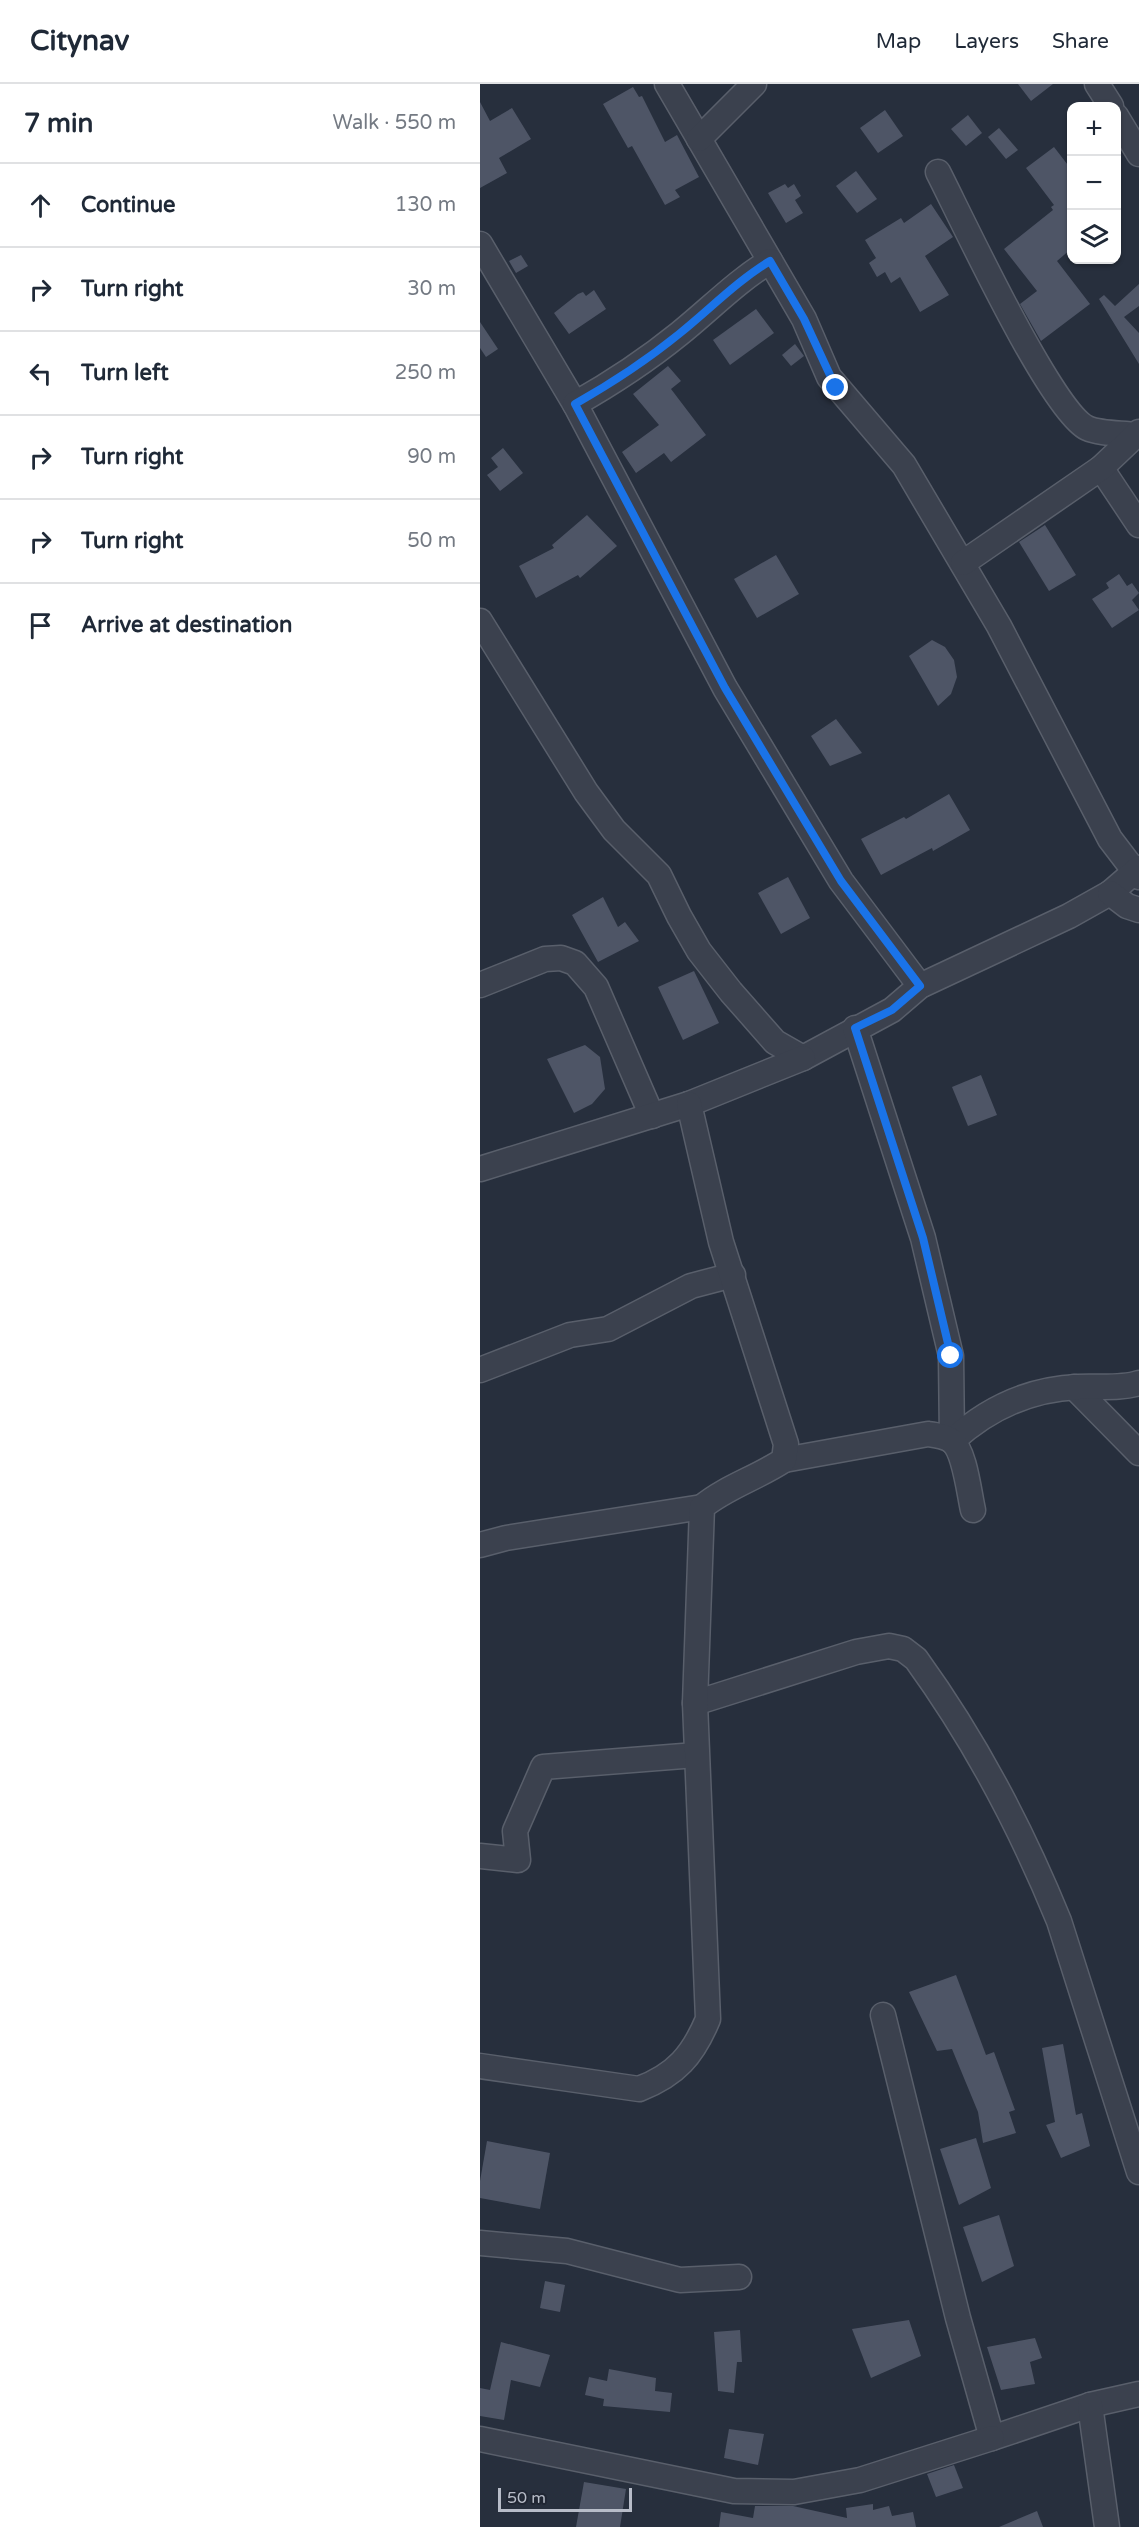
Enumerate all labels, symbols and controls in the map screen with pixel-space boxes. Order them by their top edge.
text: Citynav [30,24,129,58]
text: Map [876,29,921,54]
text: Layers [954,29,1019,54]
text: Share [1052,29,1109,54]
map controls [1067,102,1121,264]
button: + [1067,102,1121,156]
text: 7 min [24,108,93,139]
text: Walk · 550 m [333,111,456,135]
button: − [1067,156,1121,210]
icon: ahead [24,189,57,222]
text: Continue [81,192,176,218]
text: 130 m [395,193,456,217]
button: layers [1067,210,1121,264]
icon: right [24,273,57,306]
text: Turn right [81,276,183,302]
text: 30 m [407,277,456,301]
icon: left [24,357,57,390]
text: Turn left [81,360,169,386]
text: 250 m [395,361,456,385]
route end [822,374,848,400]
icon: right [24,441,57,474]
text: Turn right [81,444,183,470]
text: 90 m [407,445,456,469]
icon: right [24,525,57,558]
text: Turn right [81,528,183,554]
text: 50 m [407,529,456,553]
icon: arrive [24,609,57,642]
text: Arrive at destination [81,612,292,638]
route start [937,1342,963,1368]
scale bar [498,2485,632,2512]
text: 50 m [507,2488,546,2508]

